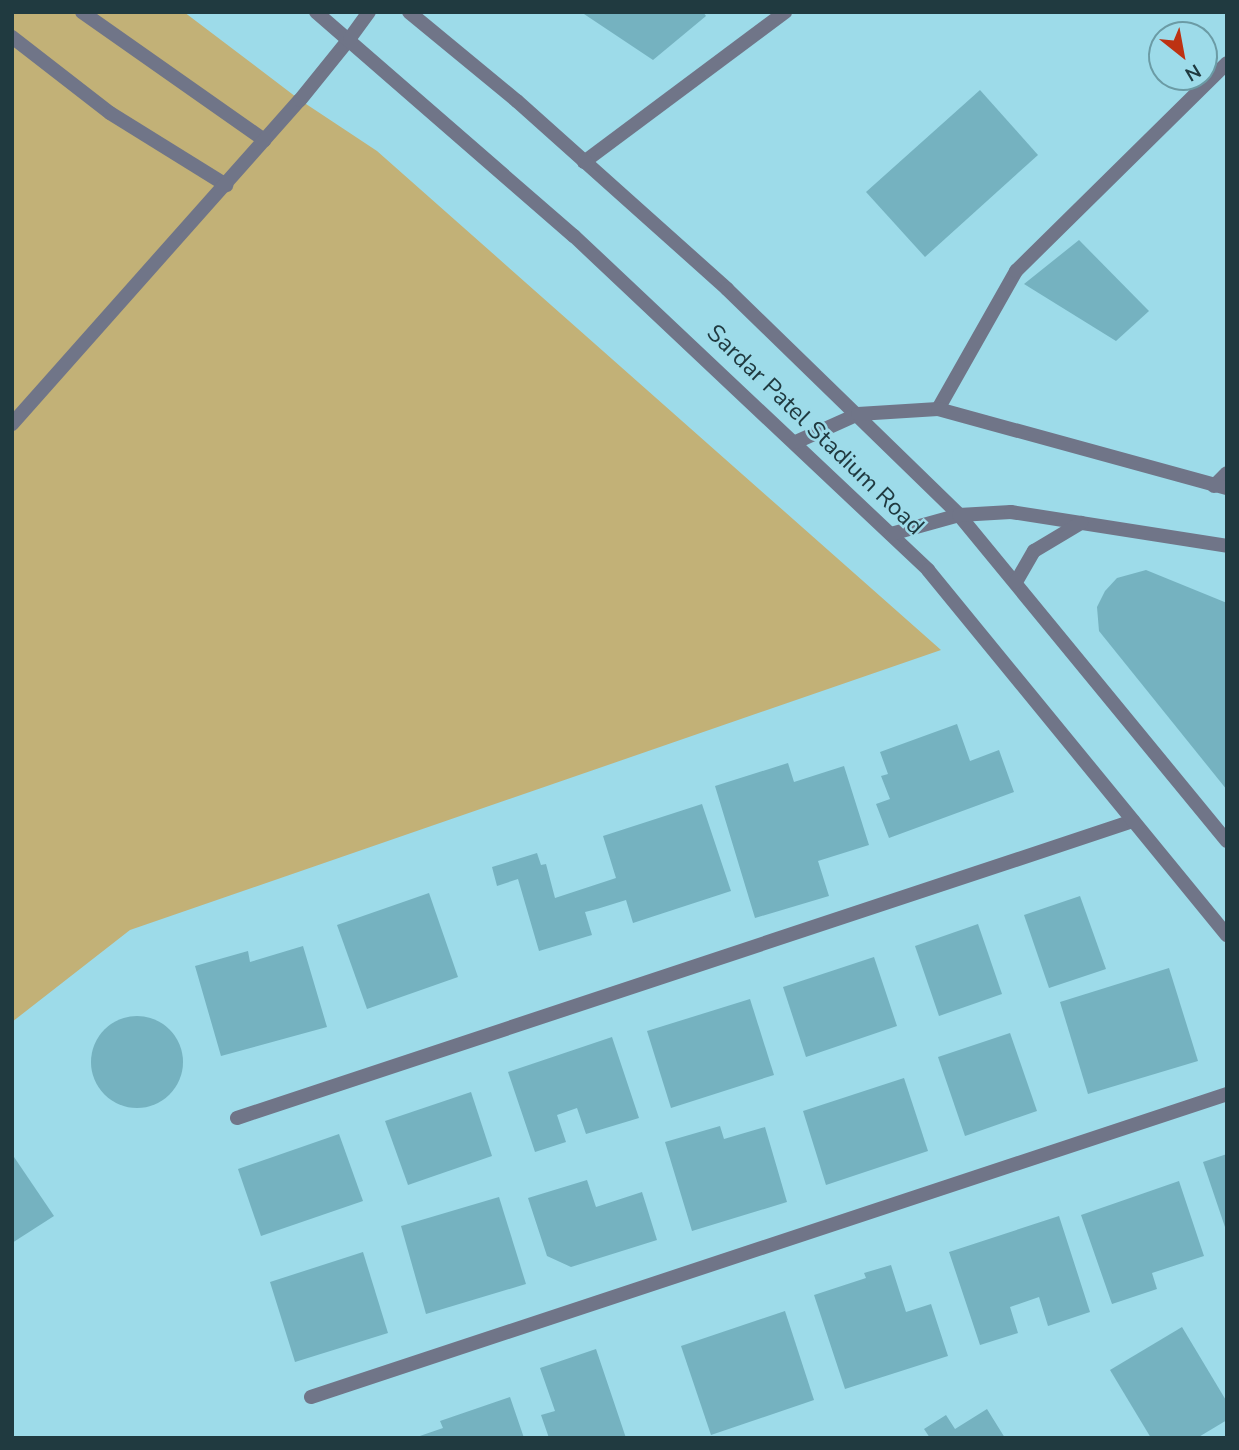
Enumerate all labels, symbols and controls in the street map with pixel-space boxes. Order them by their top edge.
north arrow [1148,21,1218,91]
text: N [1180,57,1206,87]
street label: Sardar Patel Stadium Road [701,319,929,541]

